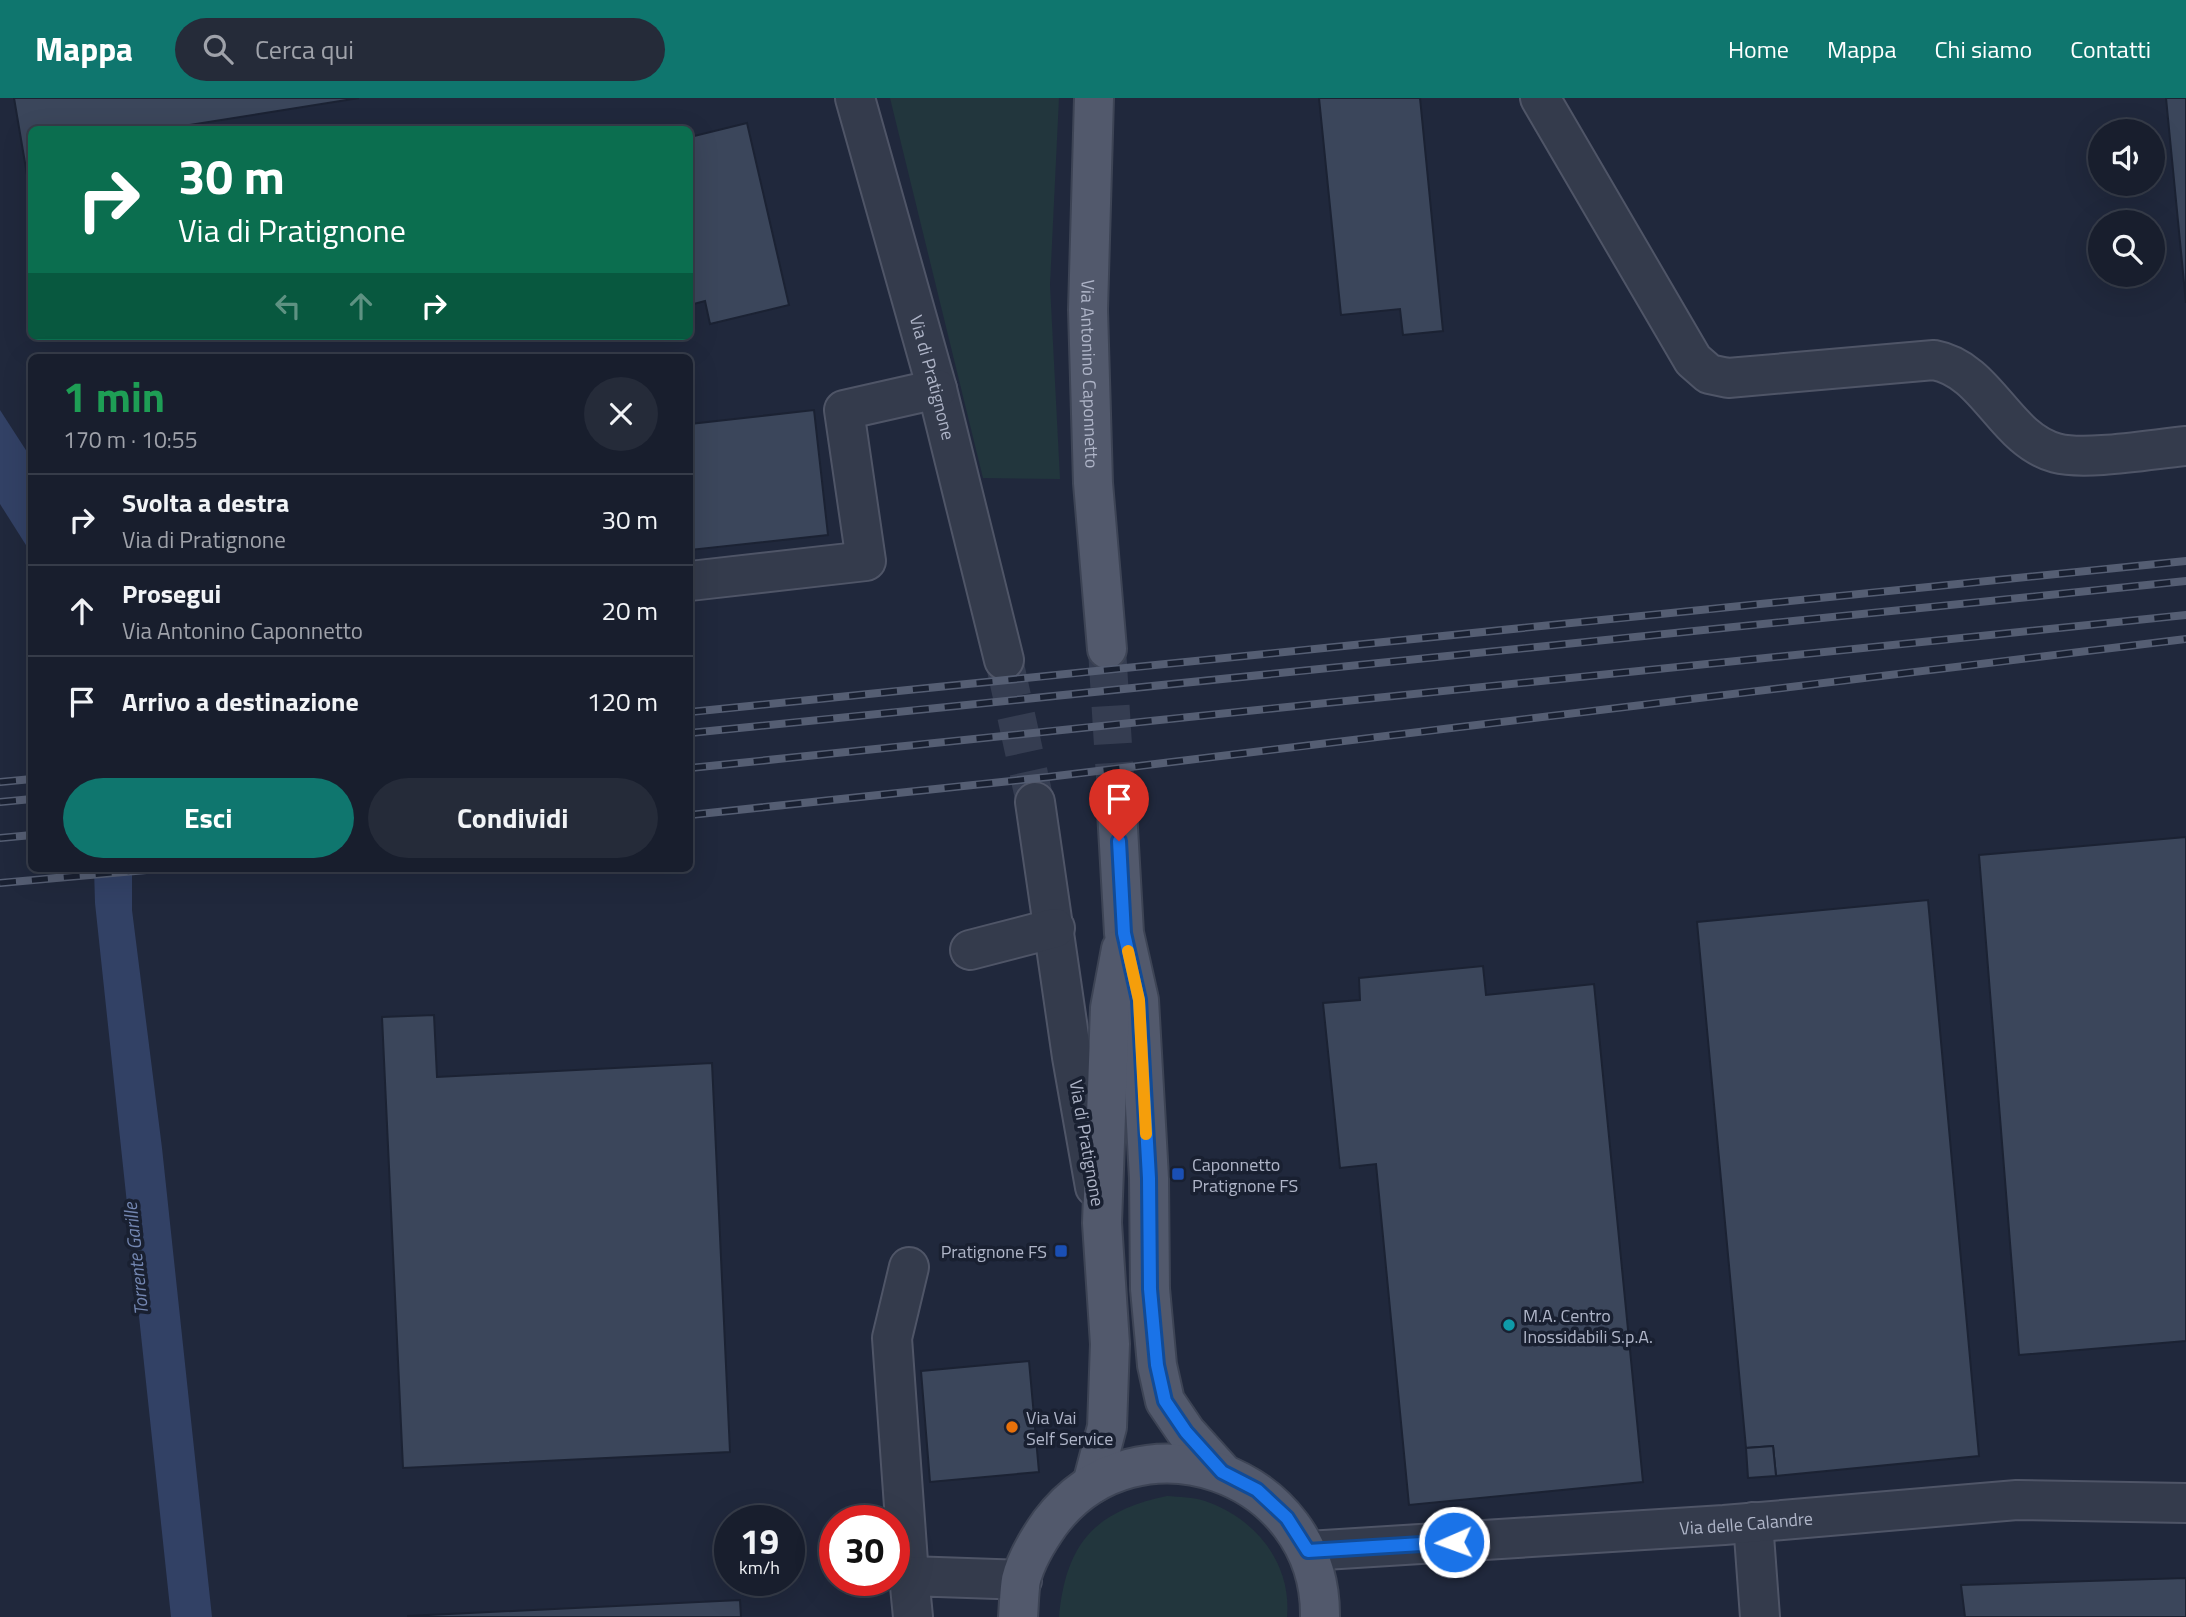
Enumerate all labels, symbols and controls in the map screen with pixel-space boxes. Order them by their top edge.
search box [175,18,665,81]
text: Mappa [35,24,133,74]
icon: search [199,30,237,68]
text: Cerca qui [255,30,354,69]
text: Home [1728,31,1789,67]
text: Mappa [1827,31,1896,67]
text: Chi siamo [1934,31,2032,67]
text: Contatti [2070,31,2151,67]
map controls [2088,119,2165,287]
button: sound [2088,119,2165,196]
text: 30 m [178,138,285,213]
icon: right [63,154,154,245]
text: Via di Pratignone [178,206,406,254]
button: search [2088,210,2165,287]
street label: Via Antonino Caponnetto [1074,279,1106,469]
icon: left [269,287,307,325]
icon: ahead [342,287,380,325]
icon: right [415,287,453,325]
street label: Via di Pratignone [903,312,963,443]
text: 1 min [63,364,165,428]
button: close [584,377,658,451]
text: 170 m · 10:55 [63,422,198,457]
text: Svolta a destra [122,483,289,522]
text: 30 m [601,500,658,539]
icon: right [63,501,101,539]
text: Via di Pratignone [122,522,286,557]
text: Prosegui [122,574,221,613]
text: 20 m [601,591,658,630]
icon: ahead [63,592,101,630]
text: Via Antonino Caponnetto [122,613,363,648]
text: Arrivo a destinazione [122,682,359,721]
text: 120 m [587,682,658,721]
icon: arrive [63,683,101,721]
pin [1089,769,1149,841]
button: Esci [63,778,354,858]
button: Condividi [368,778,658,858]
icon: arrive [1100,780,1138,818]
street label: Via di Pratignone [1063,1078,1111,1208]
place label: Caponnetto Pratignone FS [1192,1151,1298,1199]
marker: Caponnetto Pratignone FS [1170,1166,1186,1182]
water label: Torrente Garille [115,1200,155,1317]
place label: Pratignone FS [941,1238,1047,1265]
marker: Pratignone FS [1053,1243,1069,1259]
place label: M.A. Centro Inossidabili S.p.A. [1523,1302,1653,1350]
marker: M.A. Centro Inossidabili S.p.A. [1501,1317,1517,1333]
place label: Via Vai Self Service [1026,1404,1113,1452]
marker: Via Vai Self Service [1004,1419,1020,1435]
street label: Via delle Calandre [1679,1504,1814,1541]
speed limit sign: 30 [819,1505,910,1596]
position arrow [1417,1505,1491,1579]
text: 19 [740,1514,779,1568]
text: km/h [739,1554,780,1581]

